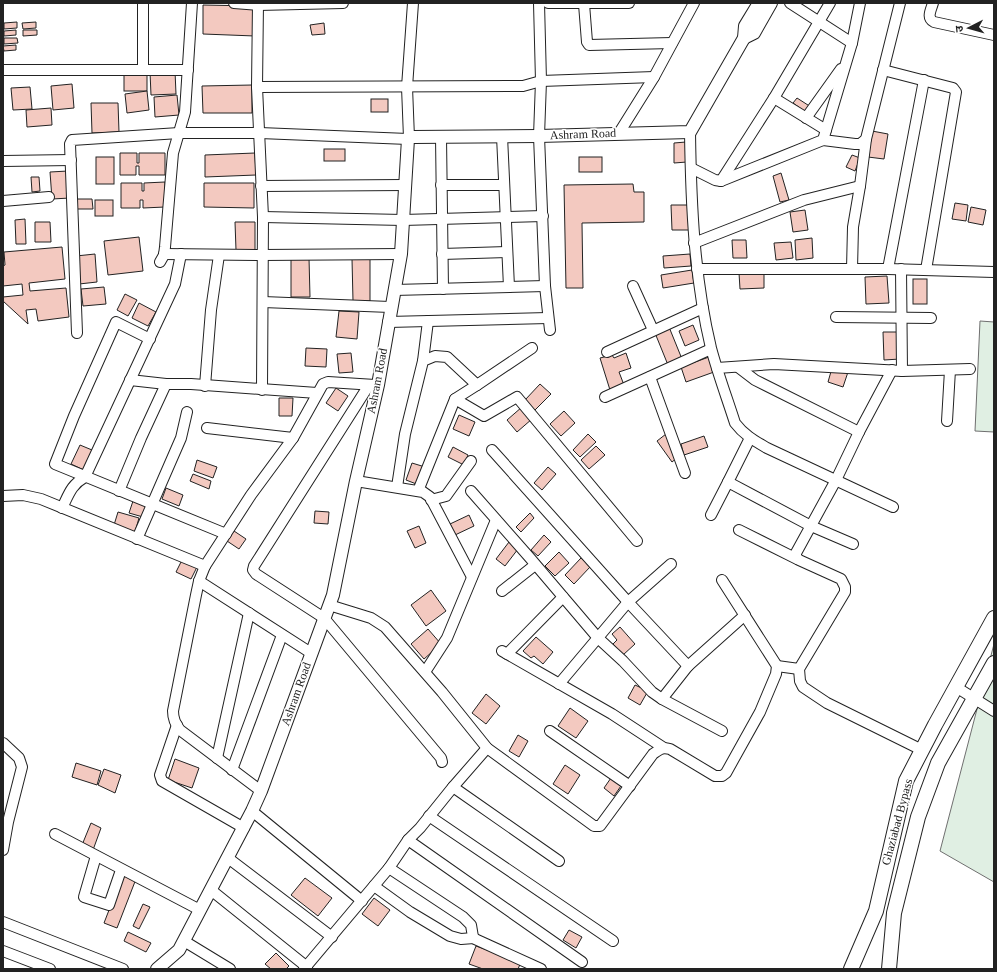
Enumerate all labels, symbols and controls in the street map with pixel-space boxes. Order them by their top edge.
north arrow [949,8,989,48]
text: उ [953,25,965,33]
street label: Ashram Road [550,126,616,142]
street label: Ashram Road [364,347,390,415]
street label: Ashram Road [278,660,314,728]
street label: Ghaziabad Bypass [879,777,915,867]

